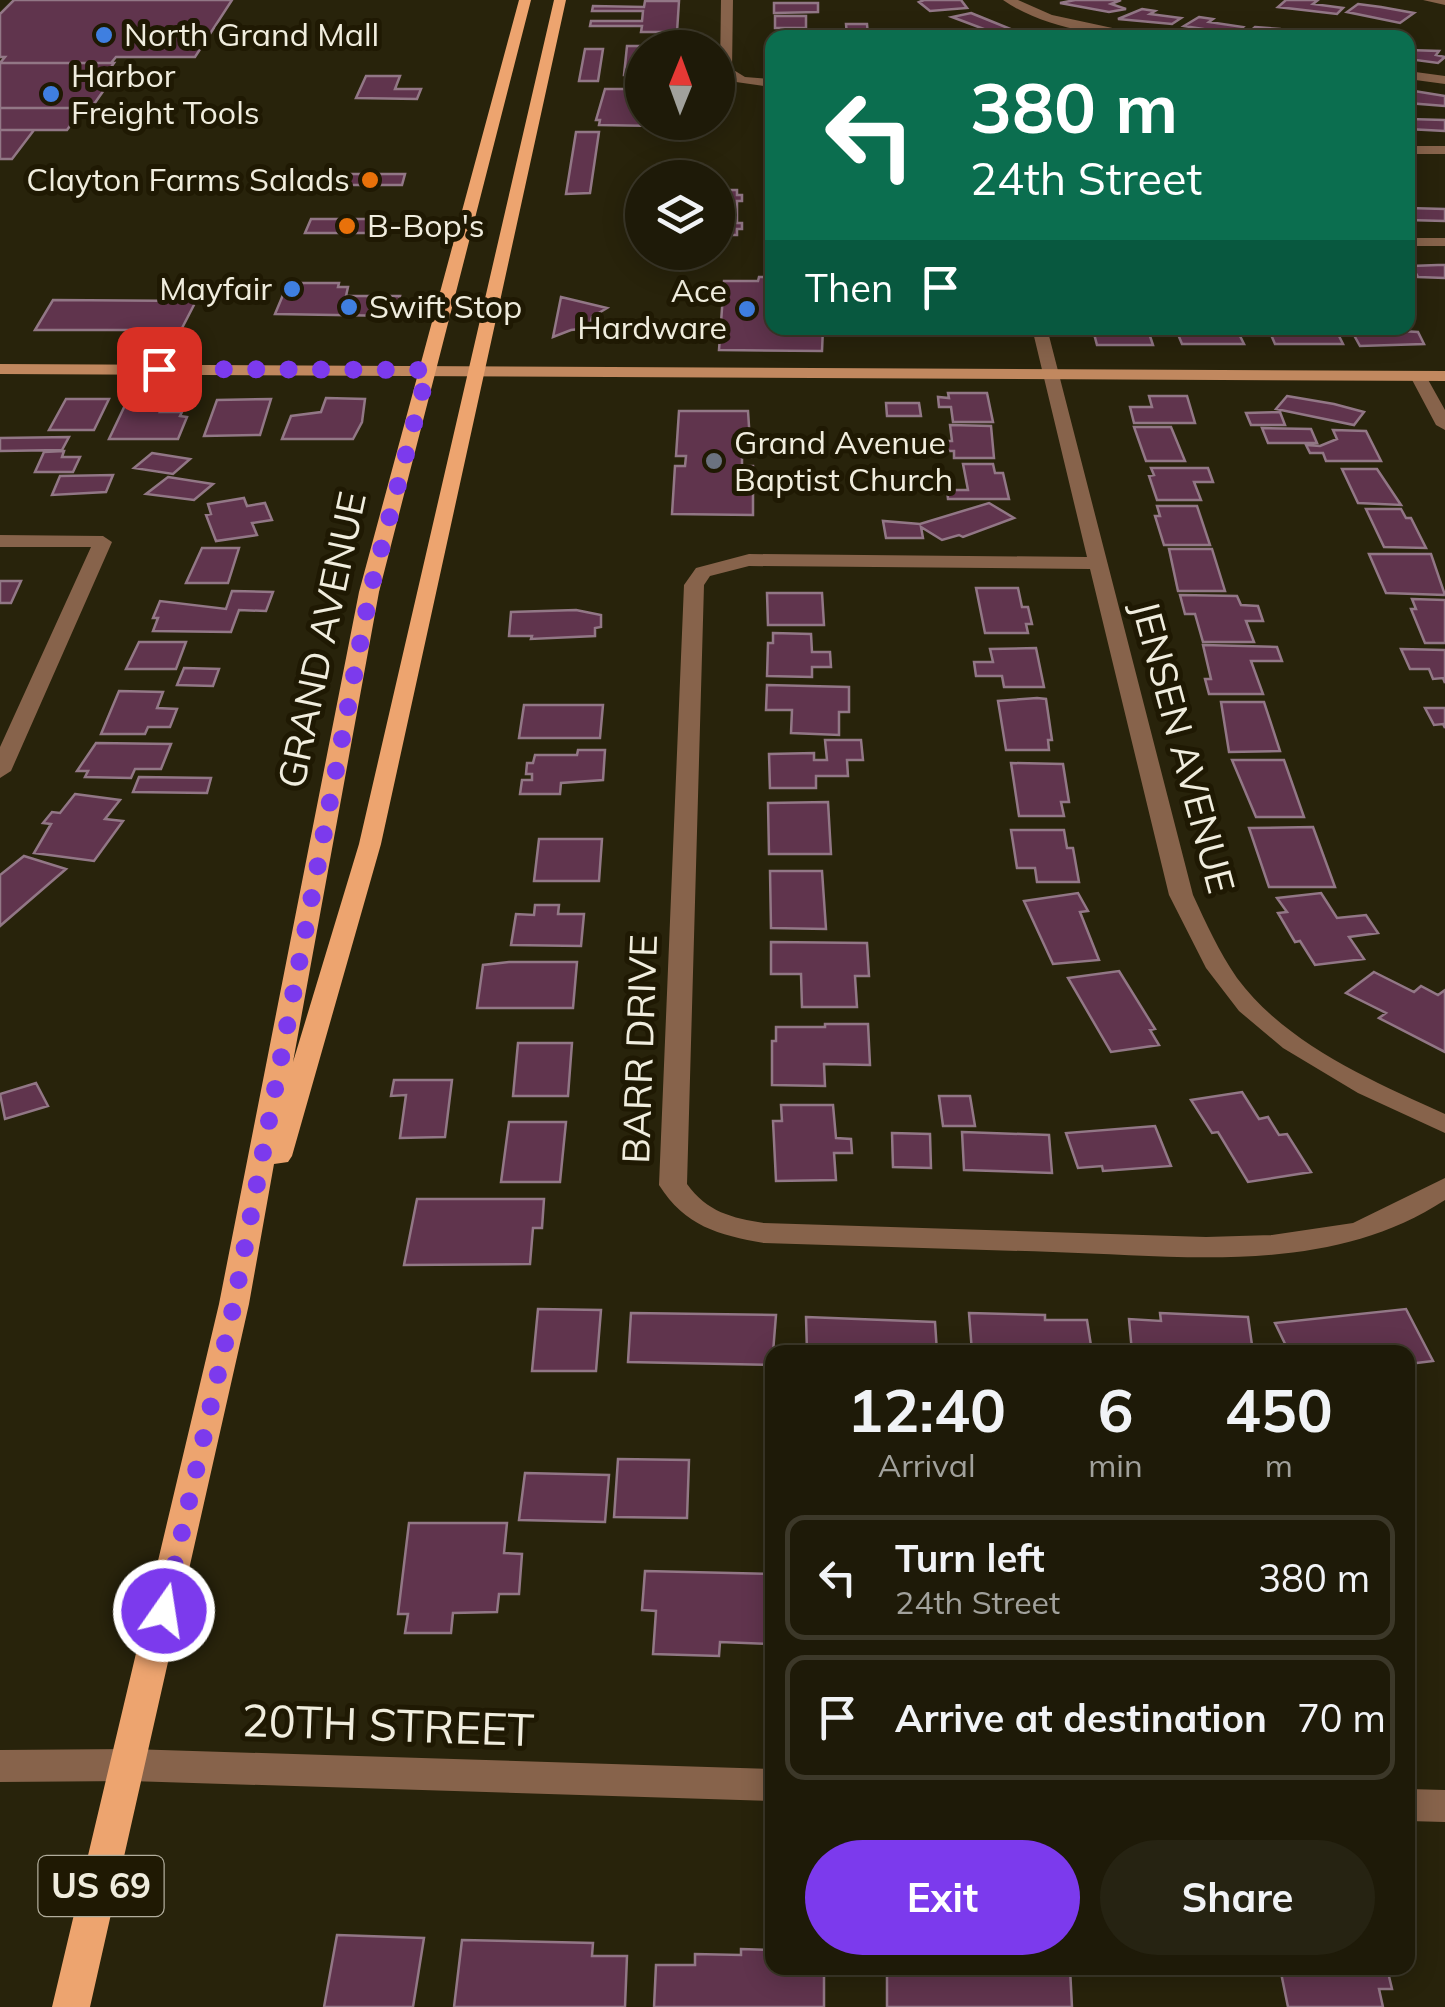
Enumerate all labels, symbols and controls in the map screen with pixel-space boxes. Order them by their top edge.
place label: North Grand Mall [124,14,379,54]
marker: North Grand Mall [93,24,115,46]
north arrow [625,30,735,140]
map controls [625,30,735,270]
place label: Harbor Freight Tools [71,55,260,132]
text: 380 m [970,63,1178,151]
icon: left [805,70,935,200]
marker: Harbor Freight Tools [40,83,62,105]
text: 24th Street [970,150,1202,206]
place label: Clayton Farms Salads [26,159,350,199]
button: layers [625,160,735,270]
marker: Clayton Farms Salads [359,169,381,191]
place label: B-Bop's [367,205,485,245]
marker: B-Bop's [336,215,358,237]
icon: arrive [913,260,968,315]
text: Then [805,264,893,312]
place label: Mayfair [159,268,272,308]
place label: Ace Hardware [577,270,727,347]
marker: Mayfair [281,278,303,300]
place label: Swift Stop [369,286,522,326]
marker: Swift Stop [338,296,360,318]
marker: Ace Hardware [736,298,758,320]
pin [117,327,202,412]
icon: arrive [132,342,187,397]
place label: Grand Avenue Baptist Church [734,422,953,499]
marker: Grand Avenue Baptist Church [703,450,725,472]
street label: GRAND AVENUE [266,487,376,792]
street label: JENSEN AVENUE [1122,595,1246,898]
street label: BARR DRIVE [611,934,667,1164]
text: 12:40 [847,1372,1006,1447]
text: 6 [1097,1372,1133,1447]
text: 450 [1225,1372,1333,1447]
text: Arrival [878,1445,976,1485]
text: min [1088,1445,1143,1485]
text: m [1265,1445,1293,1485]
text: Turn left [895,1534,1045,1582]
icon: left [810,1550,865,1605]
text: 380 m [1258,1554,1370,1602]
position arrow [112,1559,216,1663]
text: 24th Street [895,1582,1060,1622]
icon: arrive [810,1690,865,1745]
street label: 20TH STREET [241,1691,535,1757]
text: Arrive at destination [895,1694,1267,1742]
text: 70 m [1297,1694,1386,1742]
button: Exit [805,1840,1080,1955]
button: Share [1100,1840,1375,1955]
road number: US 69 [38,1856,164,1916]

